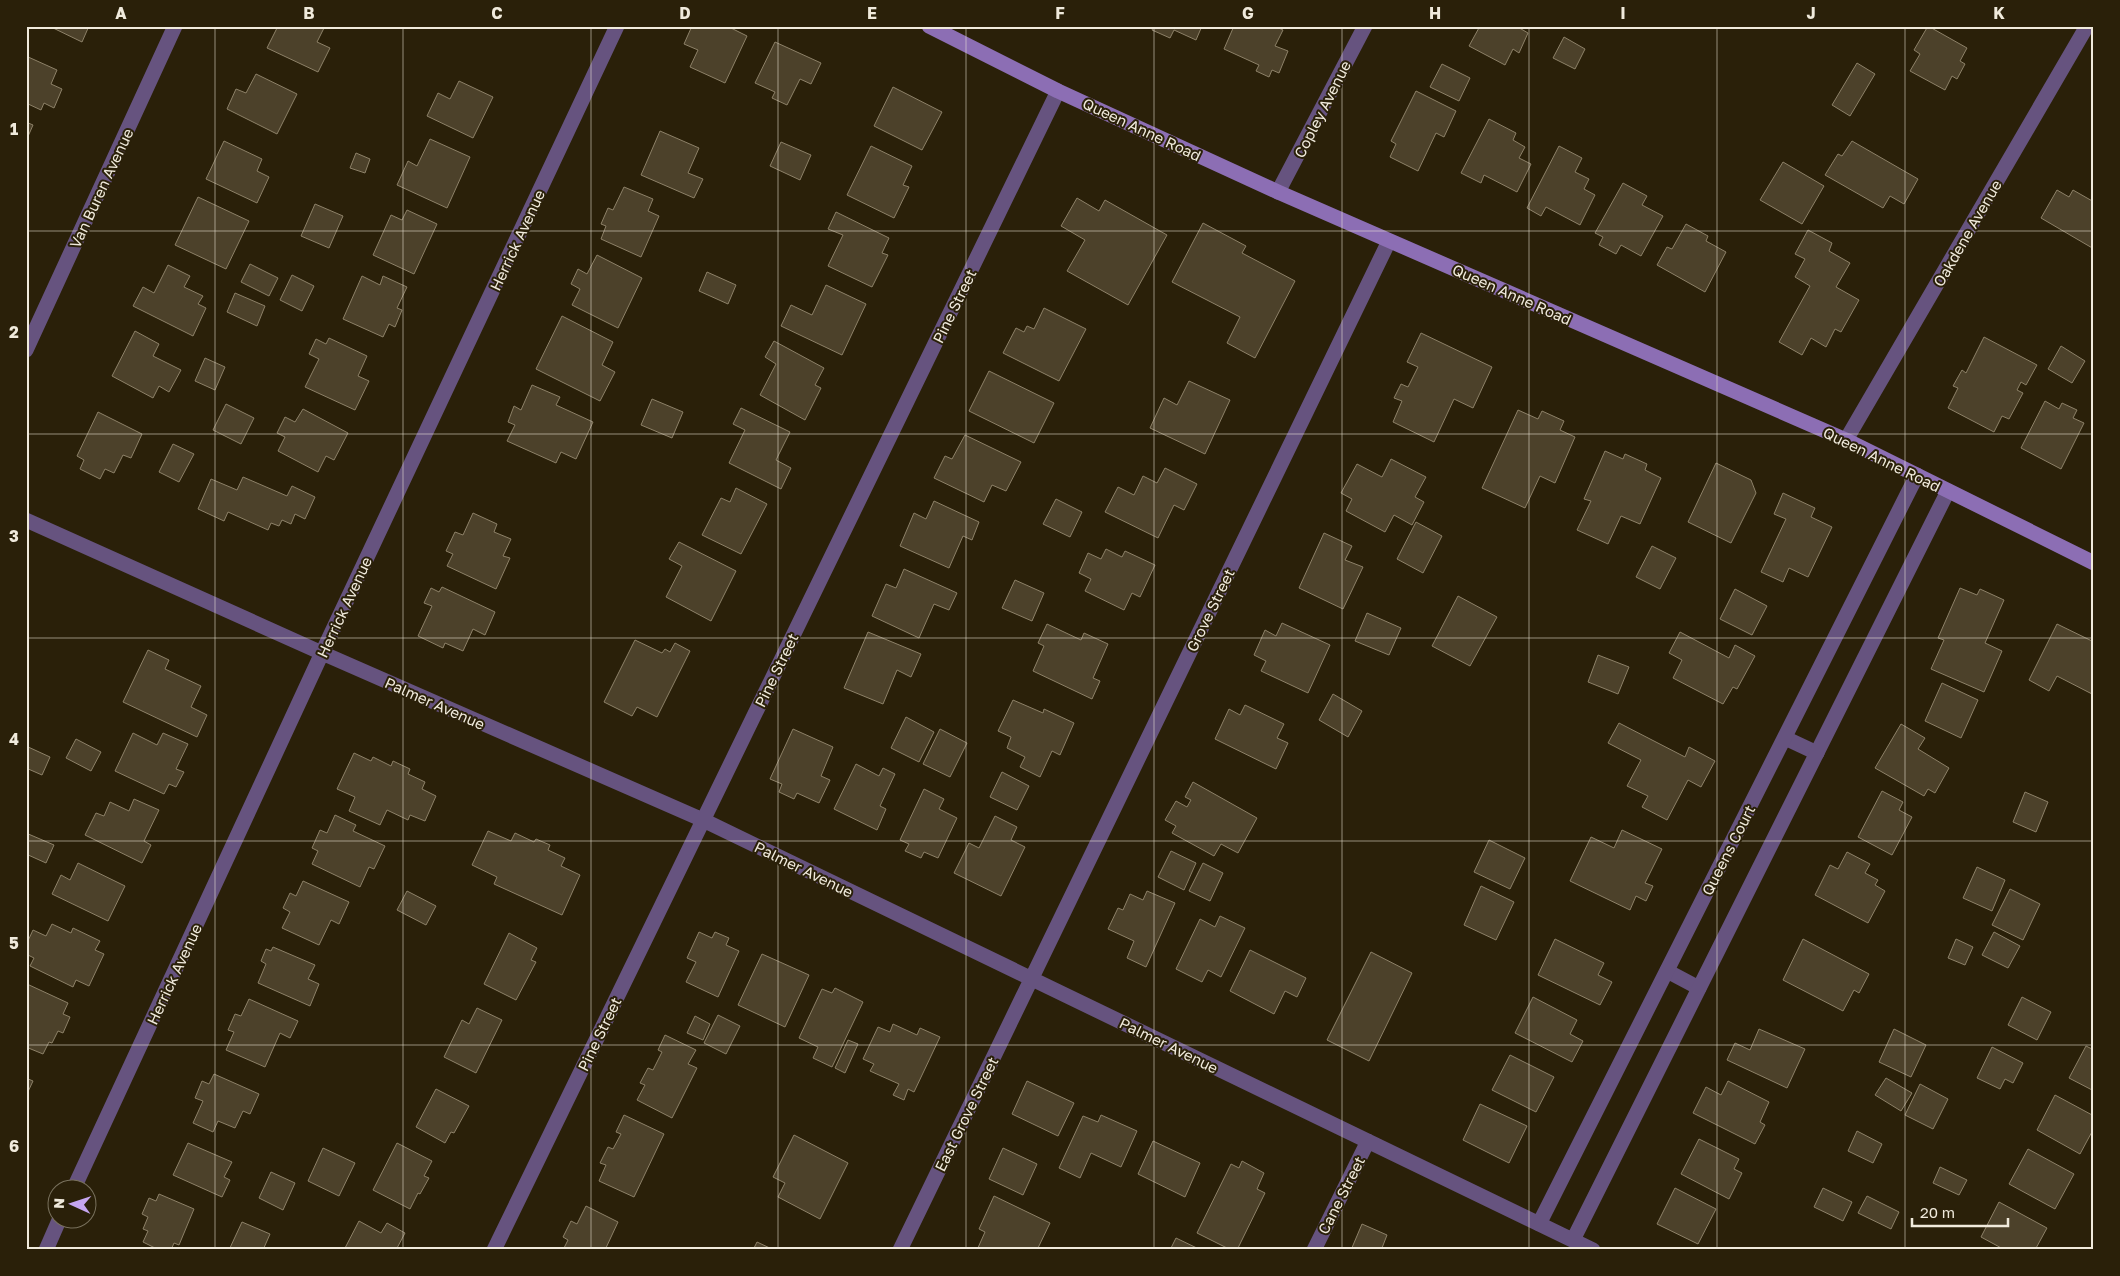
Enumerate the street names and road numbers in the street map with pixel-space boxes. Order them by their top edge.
street label: Copley Avenue [1290,57,1354,161]
street label: Queen Anne Road [1080,94,1204,164]
street label: Van Buren Avenue [65,125,137,251]
street label: Oakdene Avenue [1929,176,2005,290]
street label: Herrick Avenue [486,186,548,293]
street label: Queen Anne Road [1450,260,1574,328]
street label: Pine Street [928,266,980,346]
street label: Queen Anne Road [1820,423,1944,495]
street label: Herrick Avenue [313,553,375,660]
street label: Grove Street [1182,566,1238,654]
street label: Pine Street [750,630,802,710]
street label: Palmer Avenue [382,673,488,733]
street label: Queens Court [1698,802,1758,898]
street label: Palmer Avenue [752,837,857,901]
street label: Herrick Avenue [143,920,205,1027]
street label: Pine Street [573,994,625,1074]
street label: Palmer Avenue [1117,1013,1222,1077]
street label: East Grove Street [930,1054,1002,1174]
street label: Cane Street [1314,1153,1368,1237]

